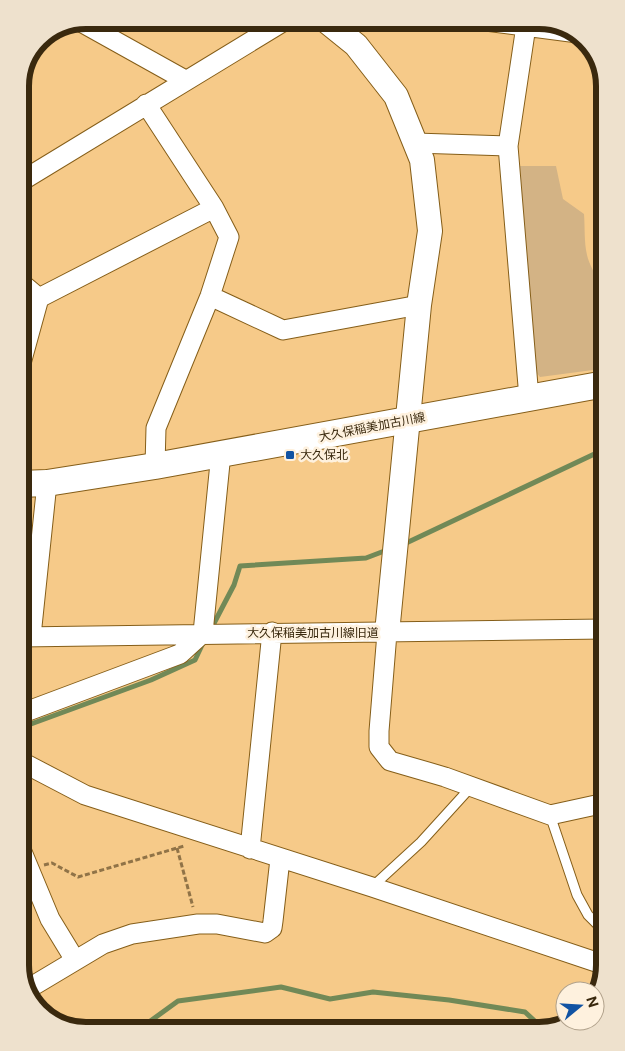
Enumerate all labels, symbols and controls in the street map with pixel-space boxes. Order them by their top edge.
street label: 大久保稲美加古川線 [318,410,426,444]
place label: 大久保北 [300,448,348,462]
marker: 大久保北 [284,449,296,461]
street label: 大久保稲美加古川線旧道 [247,626,379,640]
north arrow [555,981,605,1031]
text: N [583,994,602,1010]

